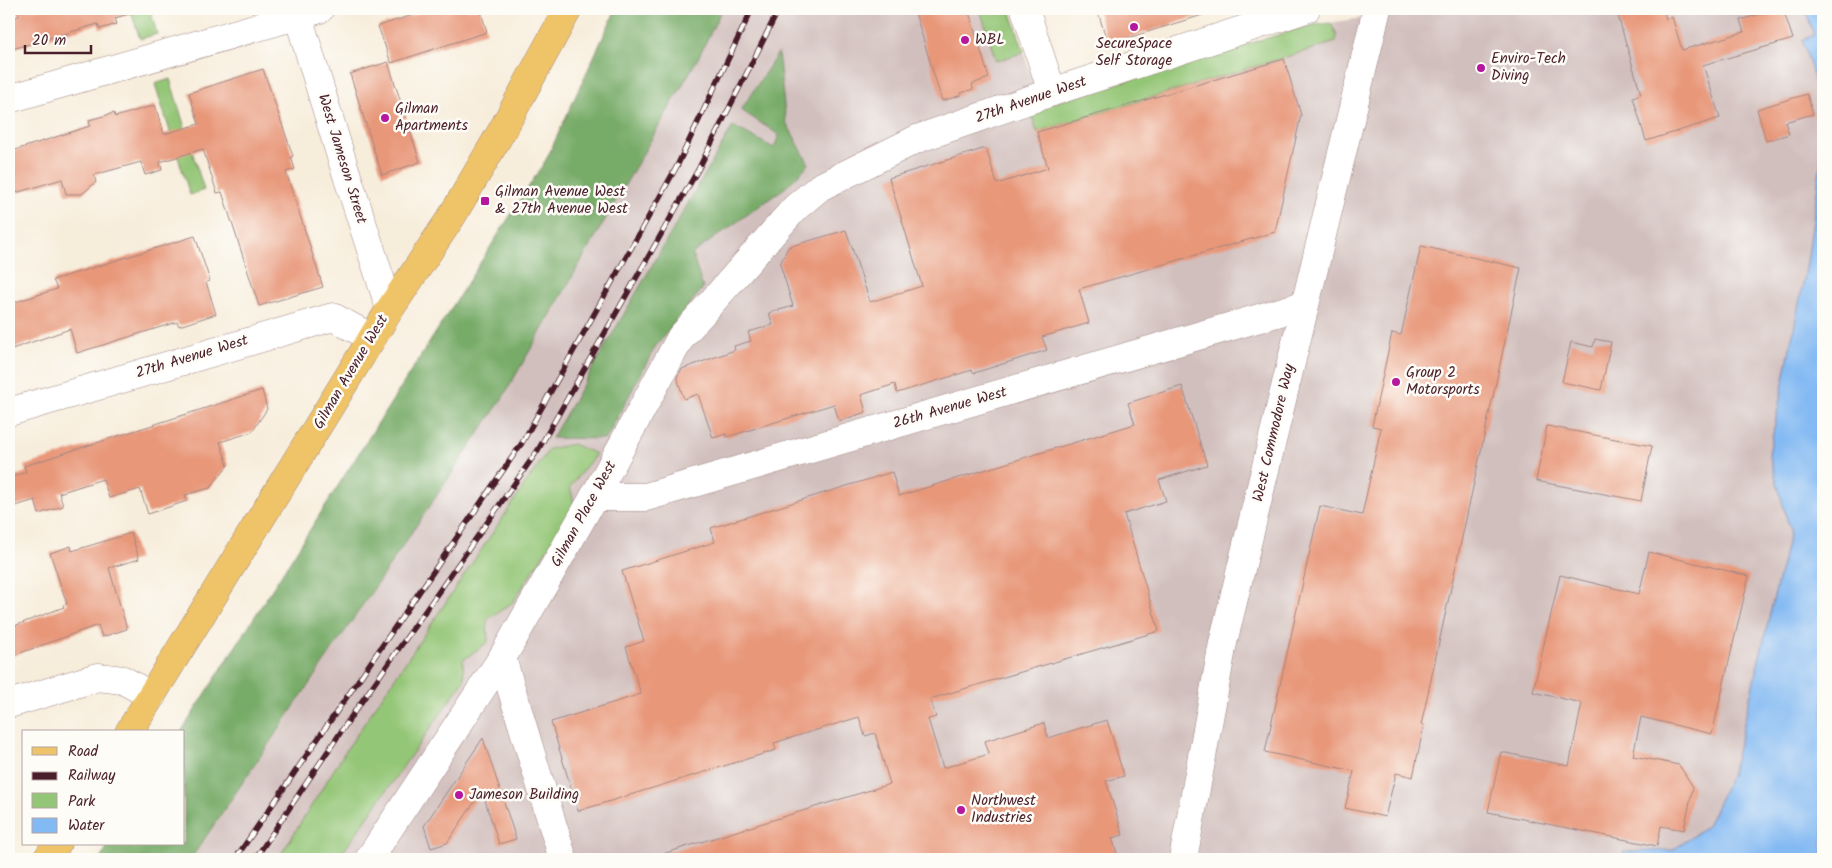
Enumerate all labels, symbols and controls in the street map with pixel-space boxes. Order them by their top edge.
marker: SecureSpace Self Storage [1128,21,1140,33]
scale bar [25,22,91,54]
place label: WBL [975,28,1004,52]
text: 20 m [32,29,66,53]
place label: SecureSpace Self Storage [1096,32,1172,73]
marker: WBL [959,34,971,46]
place label: Enviro-Tech Diving [1491,47,1566,88]
marker: Enviro-Tech Diving [1475,62,1487,74]
street label: 27th Avenue West [972,70,1090,130]
street label: West Jameson Street [311,91,373,227]
place label: Gilman Apartments [395,97,469,138]
marker: Gilman Apartments [379,112,391,124]
place label: Gilman Avenue West & 27th Avenue West [495,180,628,221]
marker: Gilman Avenue West & 27th Avenue West [479,195,491,207]
street label: Gilman Avenue West [307,310,395,434]
street label: 27th Avenue West [133,328,251,385]
street label: West Commodore Way [1246,361,1302,504]
place label: Group 2 Motorsports [1406,361,1480,402]
marker: Group 2 Motorsports [1390,376,1402,388]
street label: 26th Avenue West [890,380,1010,436]
street label: Gilman Place West [545,456,623,572]
legend [22,730,185,846]
text: Road [68,740,99,764]
text: Railway [68,764,116,788]
place label: Jameson Building [469,783,579,807]
marker: Jameson Building [453,789,465,801]
place label: Northwest Industries [971,789,1036,830]
text: Park [68,790,96,814]
marker: Northwest Industries [955,804,967,816]
text: Water [68,814,105,838]

